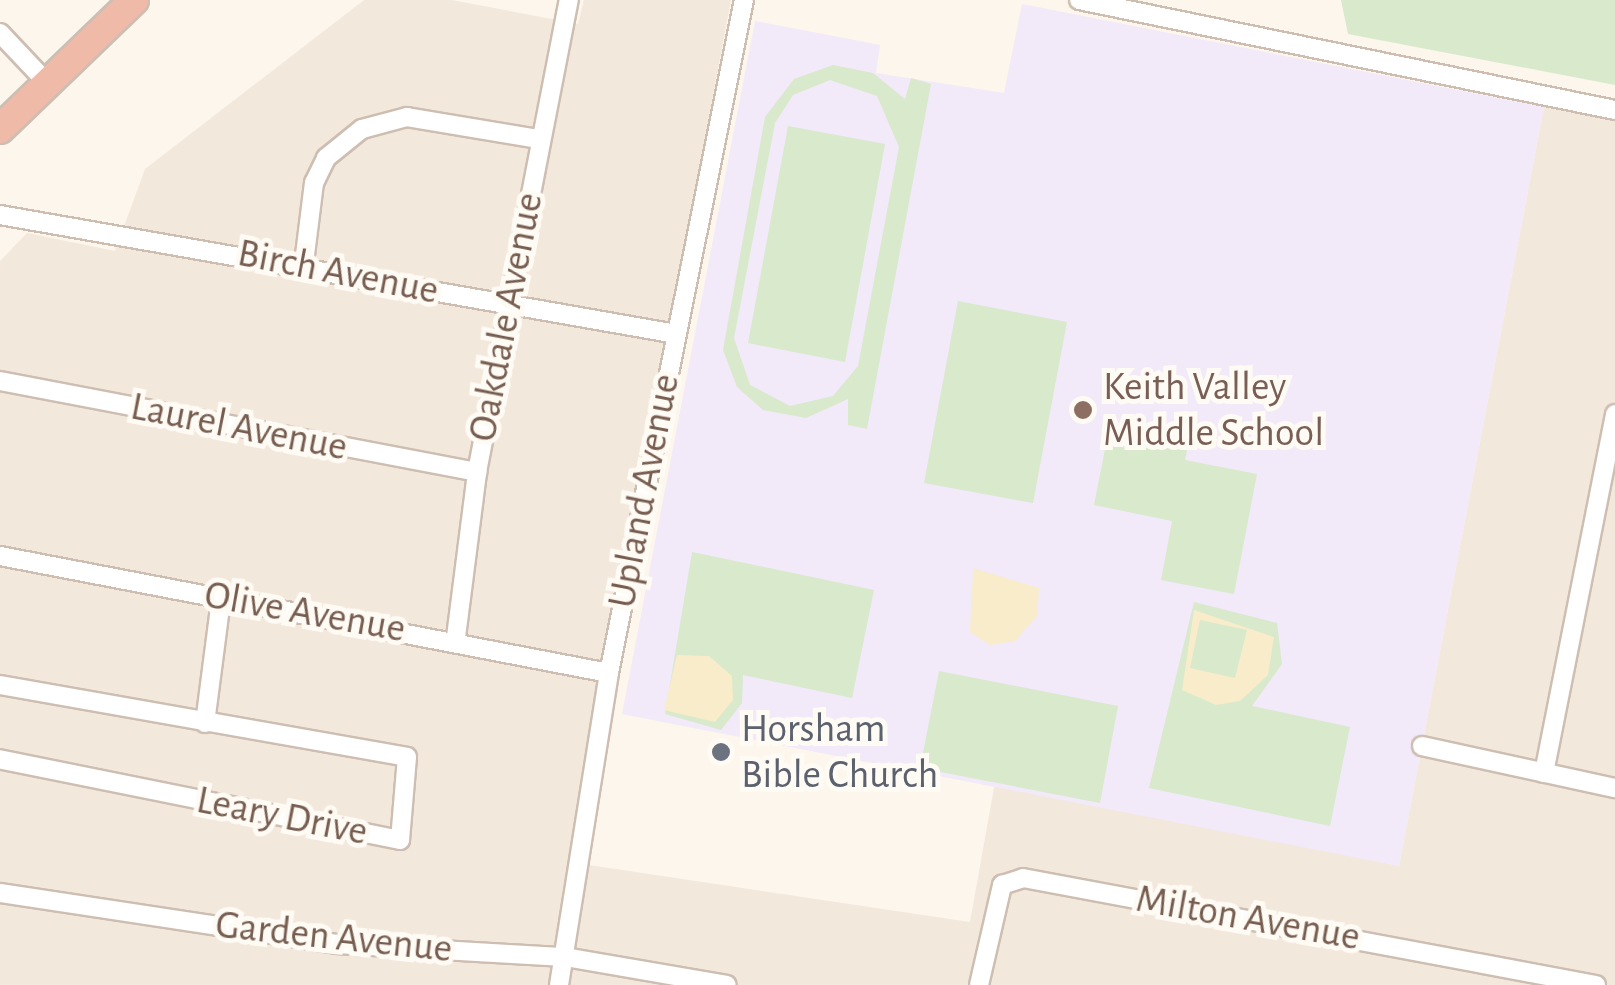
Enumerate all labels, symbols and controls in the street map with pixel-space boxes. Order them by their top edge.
street label: Oakdale Avenue [458,189,554,445]
street label: Birch Avenue [234,229,442,315]
place label: Keith Valley Middle School [1103,363,1324,457]
street label: Upland Avenue [598,370,690,612]
street label: Laurel Avenue [127,382,351,472]
marker: Keith Valley Middle School [1072,399,1094,421]
street label: Olive Avenue [201,571,409,653]
place label: Horsham Bible Church [741,705,938,799]
marker: Horsham Bible Church [710,741,732,763]
street label: Leary Drive [193,776,371,856]
street label: Milton Avenue [1132,875,1364,961]
street label: Garden Avenue [213,901,455,973]

